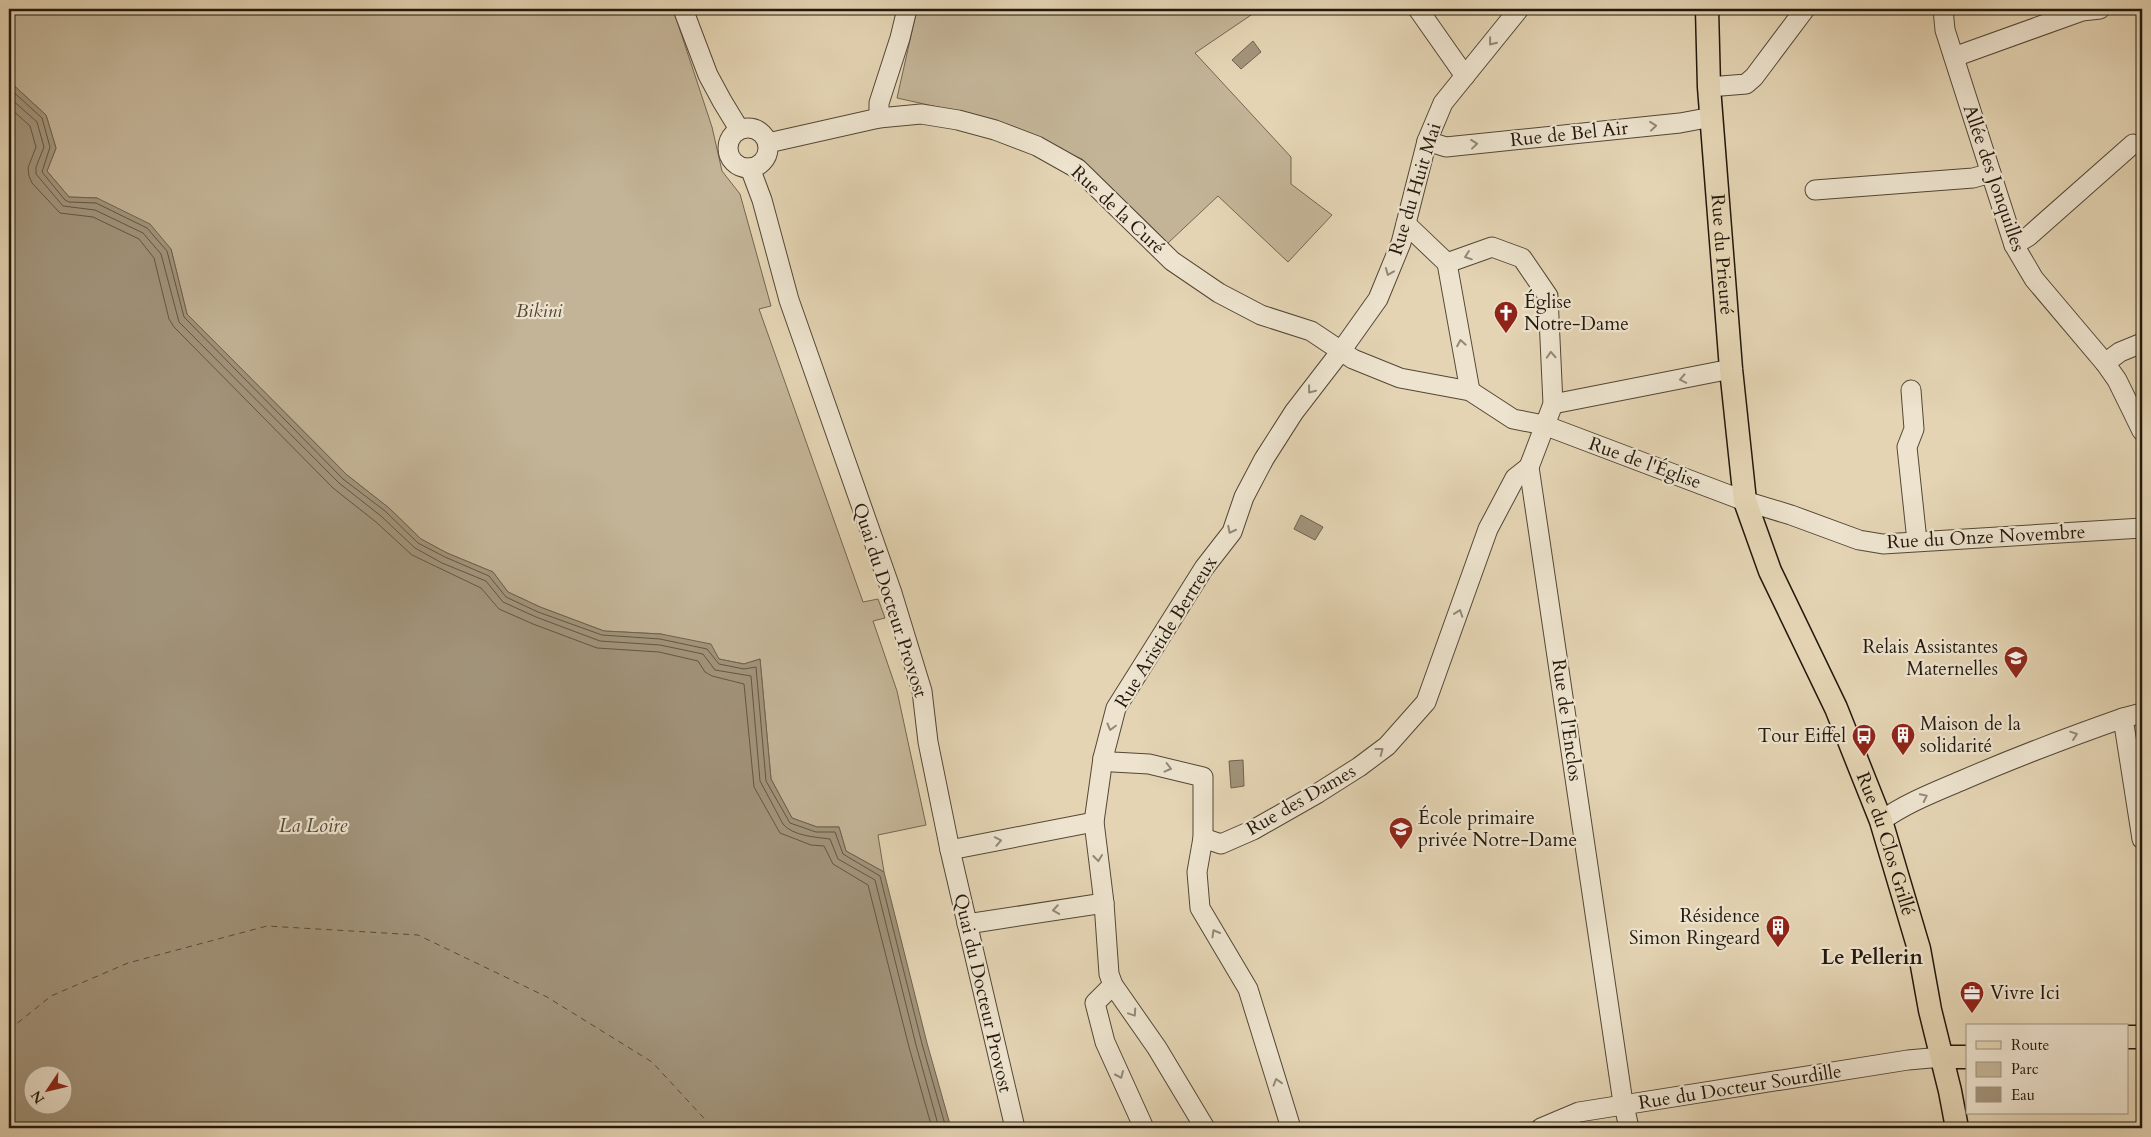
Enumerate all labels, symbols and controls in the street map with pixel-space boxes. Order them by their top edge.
one-way arrow [1489,36,1497,45]
street label: Allée des Jonquilles [1957,101,2031,255]
street label: Rue de Bel Air [1509,115,1629,153]
street label: Rue du Huit Mai [1383,120,1447,258]
one-way arrow [1650,121,1658,132]
one-way arrow [1471,139,1479,150]
street label: Rue de la Curé [1065,160,1171,260]
street label: Rue du Prieuré [1704,193,1740,316]
one-way arrow [1464,250,1473,260]
one-way arrow [1385,267,1395,275]
place label: Église Notre-Dame [1524,289,1629,337]
park label: Bikini [516,298,563,324]
church icon: Église Notre-Dame [1493,300,1519,334]
one-way arrow [1457,339,1467,348]
one-way arrow [1545,351,1556,359]
one-way arrow [1679,373,1688,383]
one-way arrow [1308,384,1317,393]
street label: Rue de l'Église [1585,431,1705,495]
street label: Quai du Docteur Provost [846,499,934,701]
street label: Rue du Onze Novembre [1886,519,2086,555]
one-way arrow [1227,525,1238,534]
street label: Rue Aristide Bertreux [1109,551,1224,713]
one-way arrow [1453,609,1463,618]
place label: Relais Assistantes Maternelles [1862,634,1998,682]
school or university icon: Relais Assistantes Maternelles [2003,645,2029,679]
street label: Rue de l'Enclos [1546,657,1588,783]
place label: Maison de la solidarité [1920,711,2021,759]
building icon: Maison de la solidarité [1890,722,1916,756]
one-way arrow [1106,723,1116,731]
place label: Tour Eiffel [1757,723,1846,749]
bus stop icon: Tour Eiffel [1851,723,1877,757]
one-way arrow [2069,731,2078,741]
one-way arrow [1374,748,1384,757]
street label: Rue des Dames [1242,758,1360,842]
one-way arrow [1163,763,1171,773]
street label: Rue du Clos Grillé [1850,768,1921,919]
one-way arrow [1919,793,1928,803]
place label: École primaire privée Notre-Dame [1418,805,1577,853]
water label: La Loire [279,812,347,839]
school or university icon: École primaire privée Notre-Dame [1388,816,1414,850]
one-way arrow [994,836,1002,846]
one-way arrow [1092,855,1103,863]
street label: Quai du Docteur Provost [947,891,1019,1095]
place label: Résidence Simon Ringeard [1629,903,1760,951]
one-way arrow [1051,905,1060,915]
building icon: Résidence Simon Ringeard [1765,914,1791,948]
one-way arrow [1211,929,1221,938]
district label: Le Pellerin [1821,943,1924,972]
office icon: Vivre Ici [1959,980,1985,1014]
place label: Vivre Ici [1990,980,2060,1006]
one-way arrow [1127,1007,1136,1017]
legend [1966,1024,2128,1114]
text: Route [2011,1035,2049,1055]
street label: Rue du Docteur Sourdille [1637,1058,1843,1116]
text: Parc [2011,1059,2039,1079]
north arrow [22,1064,72,1114]
one-way arrow [1113,1070,1124,1079]
one-way arrow [1272,1078,1282,1086]
text: Eau [2011,1085,2035,1105]
text: N [26,1087,49,1108]

